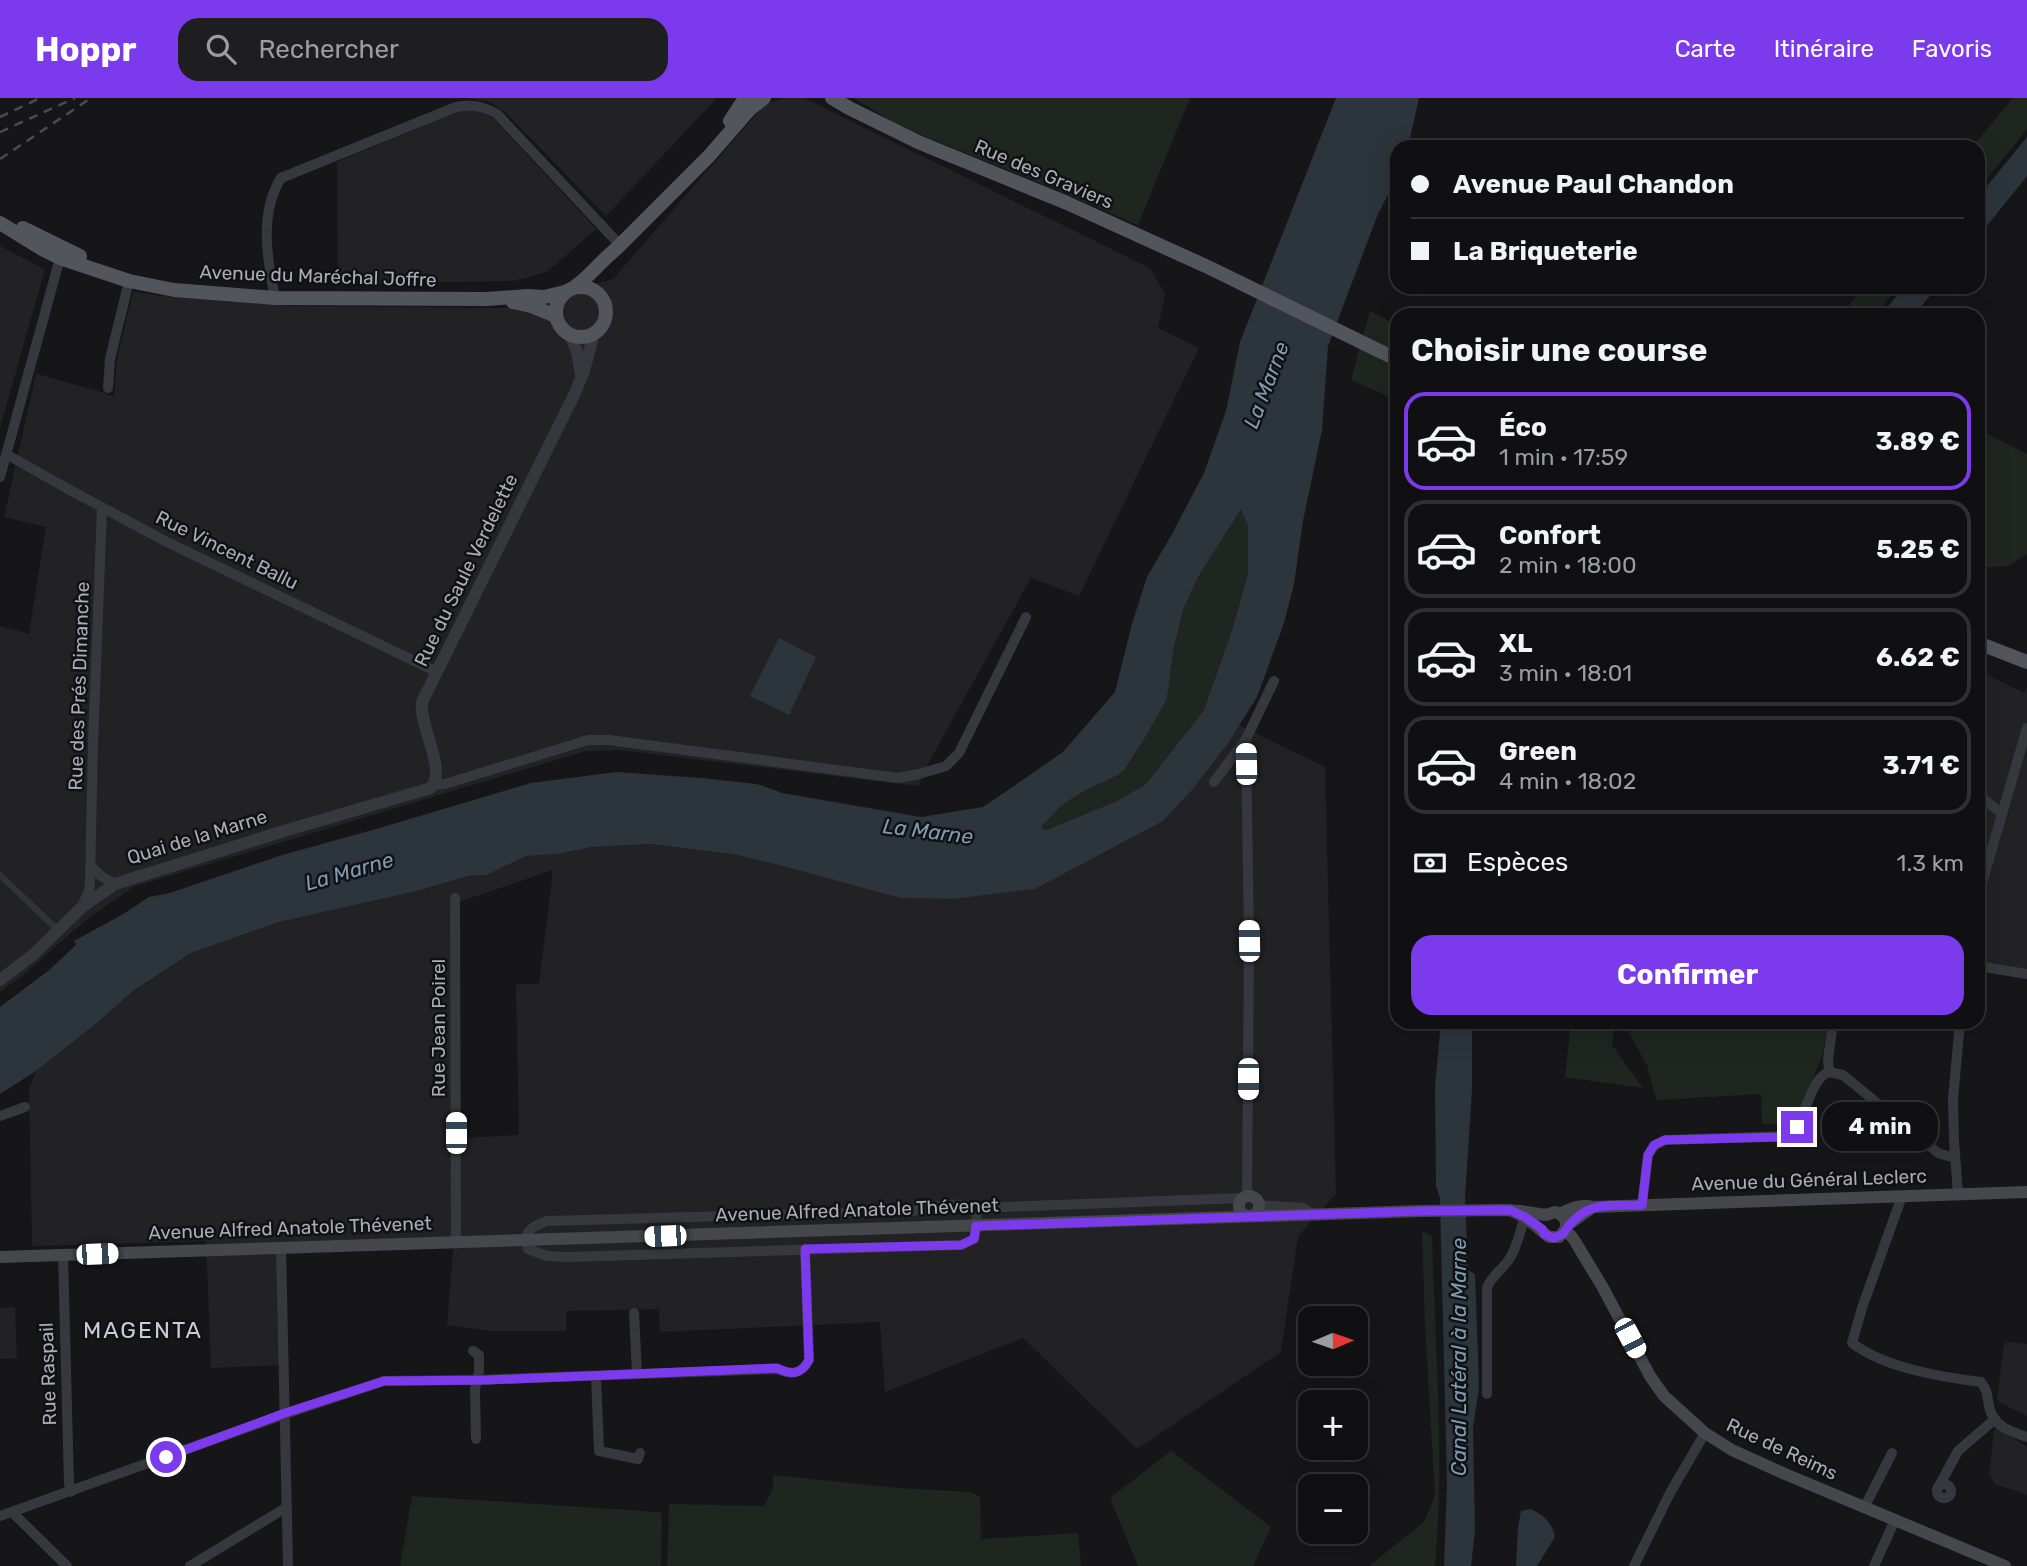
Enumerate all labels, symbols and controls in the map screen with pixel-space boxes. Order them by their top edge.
search box [178,18,668,81]
text: Hoppr [35,30,136,69]
icon: search [202,30,240,68]
text: Rechercher [258,34,399,65]
text: Carte [1675,35,1736,63]
text: Itinéraire [1774,35,1874,63]
text: Favoris [1912,35,1992,63]
street label: Rue des Graviers [971,134,1117,214]
text: Avenue Paul Chandon [1453,169,1734,200]
text: La Briqueterie [1453,236,1638,267]
street label: Avenue du Maréchal Joffre [199,260,437,292]
text: Choisir une course [1411,331,1708,369]
water label: La Marne [1238,338,1294,432]
icon: car [1415,410,1478,473]
text: Éco [1499,412,1547,443]
text: 3.89 € [1875,426,1960,457]
text: 1 min · 17:59 [1499,443,1628,471]
street label: Rue du Saule Verdelette [409,470,523,670]
street label: Rue Vincent Ballu [152,506,302,594]
icon: car [1415,518,1478,581]
text: Confort [1499,520,1601,551]
text: 5.25 € [1876,534,1960,565]
text: 2 min · 18:00 [1499,551,1637,579]
street label: Rue des Prés Dimanche [64,581,94,791]
icon: car [1415,626,1478,689]
text: XL [1499,628,1532,659]
text: 6.62 € [1876,642,1960,673]
text: 3 min · 18:01 [1499,659,1632,687]
icon: car [1415,734,1478,797]
text: Green [1499,736,1577,767]
car [1236,743,1257,785]
text: 3.71 € [1883,750,1960,781]
text: 4 min · 18:02 [1499,767,1636,795]
street label: Quai de la Marne [124,805,270,869]
water label: La Marne [881,813,975,849]
icon: cash [1411,844,1449,882]
water label: La Marne [302,846,396,896]
text: Espèces [1467,847,1568,878]
text: 1.3 km [1897,849,1964,877]
car [1239,920,1260,962]
button: Confirmer [1411,935,1964,1015]
street label: Rue Jean Poirel [427,959,450,1097]
car [1238,1058,1259,1100]
callout: 4 min [1822,1102,1937,1152]
route end [1781,1111,1813,1143]
car [446,1112,467,1154]
text: 4 min [1848,1112,1912,1140]
street label: Avenue du Général Leclerc [1691,1164,1927,1196]
street label: Avenue Alfred Anatole Thévenet [715,1194,1000,1226]
street label: Avenue Alfred Anatole Thévenet [148,1212,433,1244]
car [644,1225,687,1247]
water label: Canal Latéral à la Marne [1446,1238,1471,1476]
car [76,1243,119,1265]
north arrow [1298,1306,1368,1376]
map controls [1298,1306,1368,1544]
car [1611,1315,1650,1361]
district label: MAGENTA [83,1316,203,1344]
street label: Rue Raspail [35,1322,61,1426]
button: + [1298,1390,1368,1460]
street label: Rue de Reims [1723,1413,1841,1485]
route start [150,1441,182,1473]
button: − [1298,1474,1368,1544]

